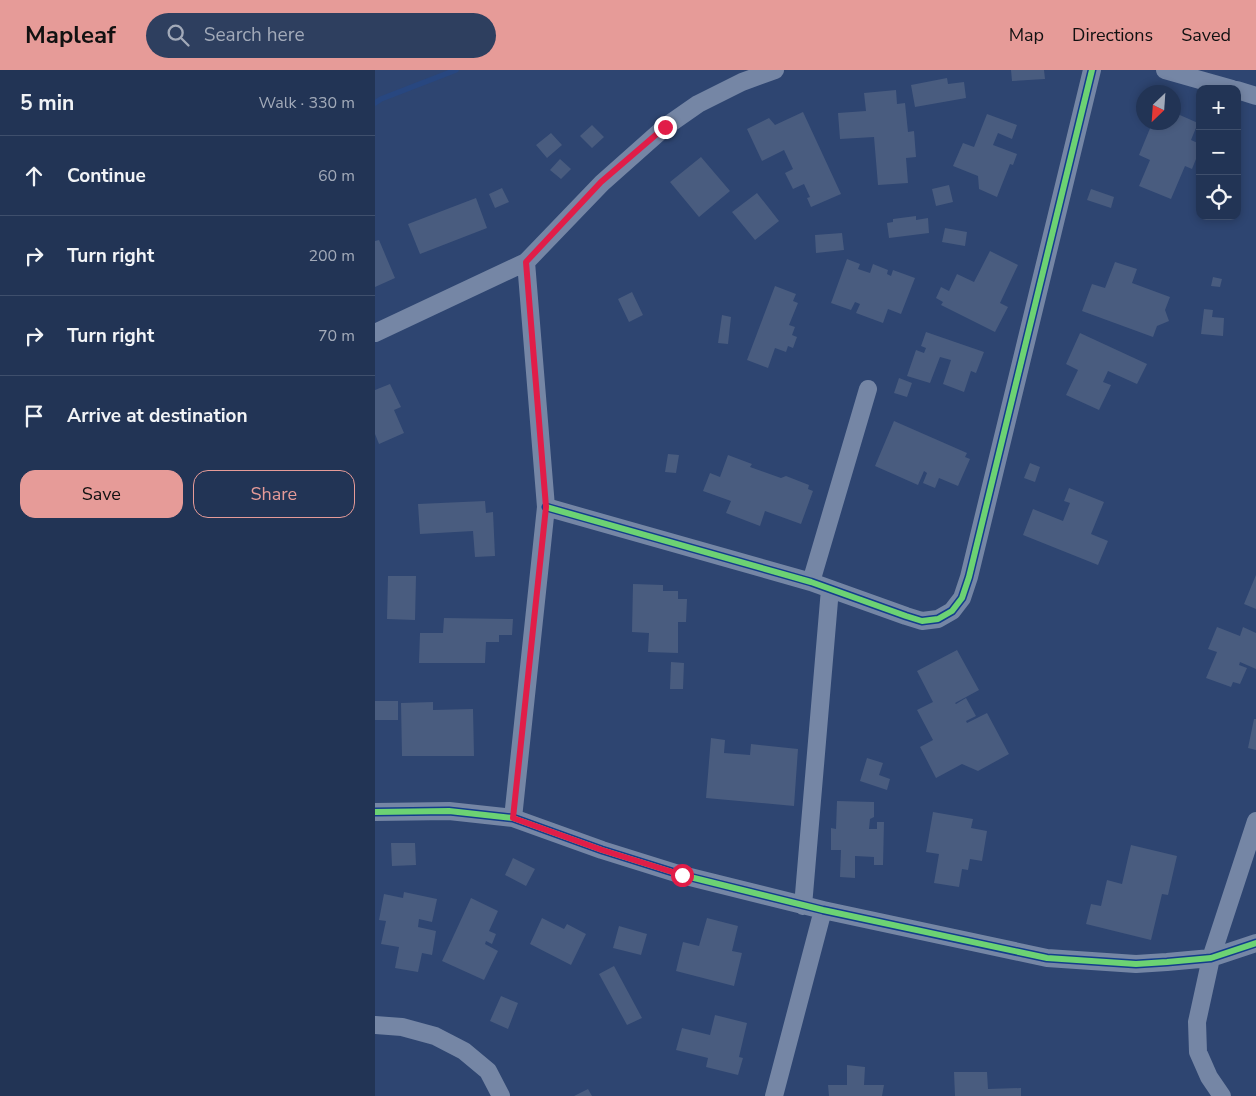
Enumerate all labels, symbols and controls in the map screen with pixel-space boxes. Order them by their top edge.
search box [146,13,496,58]
text: Mapleaf [25,19,116,51]
icon: search [164,21,192,49]
text: Search here [204,22,305,48]
text: Map [1009,23,1044,47]
text: Directions [1072,23,1153,47]
text: Saved [1181,23,1231,47]
north arrow [1136,85,1181,130]
map controls [1196,85,1241,220]
button: + [1196,85,1241,130]
text: 5 min [20,89,74,117]
text: Walk · 330 m [259,92,355,114]
route end [654,116,677,139]
button: − [1196,130,1241,175]
icon: ahead [20,162,48,190]
text: Continue [67,163,146,189]
text: 60 m [318,165,355,187]
button: locate [1196,175,1241,220]
icon: right [20,242,48,270]
text: Turn right [67,243,154,269]
text: 200 m [308,245,355,267]
icon: right [20,322,48,350]
text: Turn right [67,323,154,349]
text: 70 m [318,325,355,347]
icon: arrive [20,402,48,430]
text: Arrive at destination [67,403,248,429]
button: Save [20,470,183,518]
button: Share [193,470,355,518]
route start [671,864,694,887]

